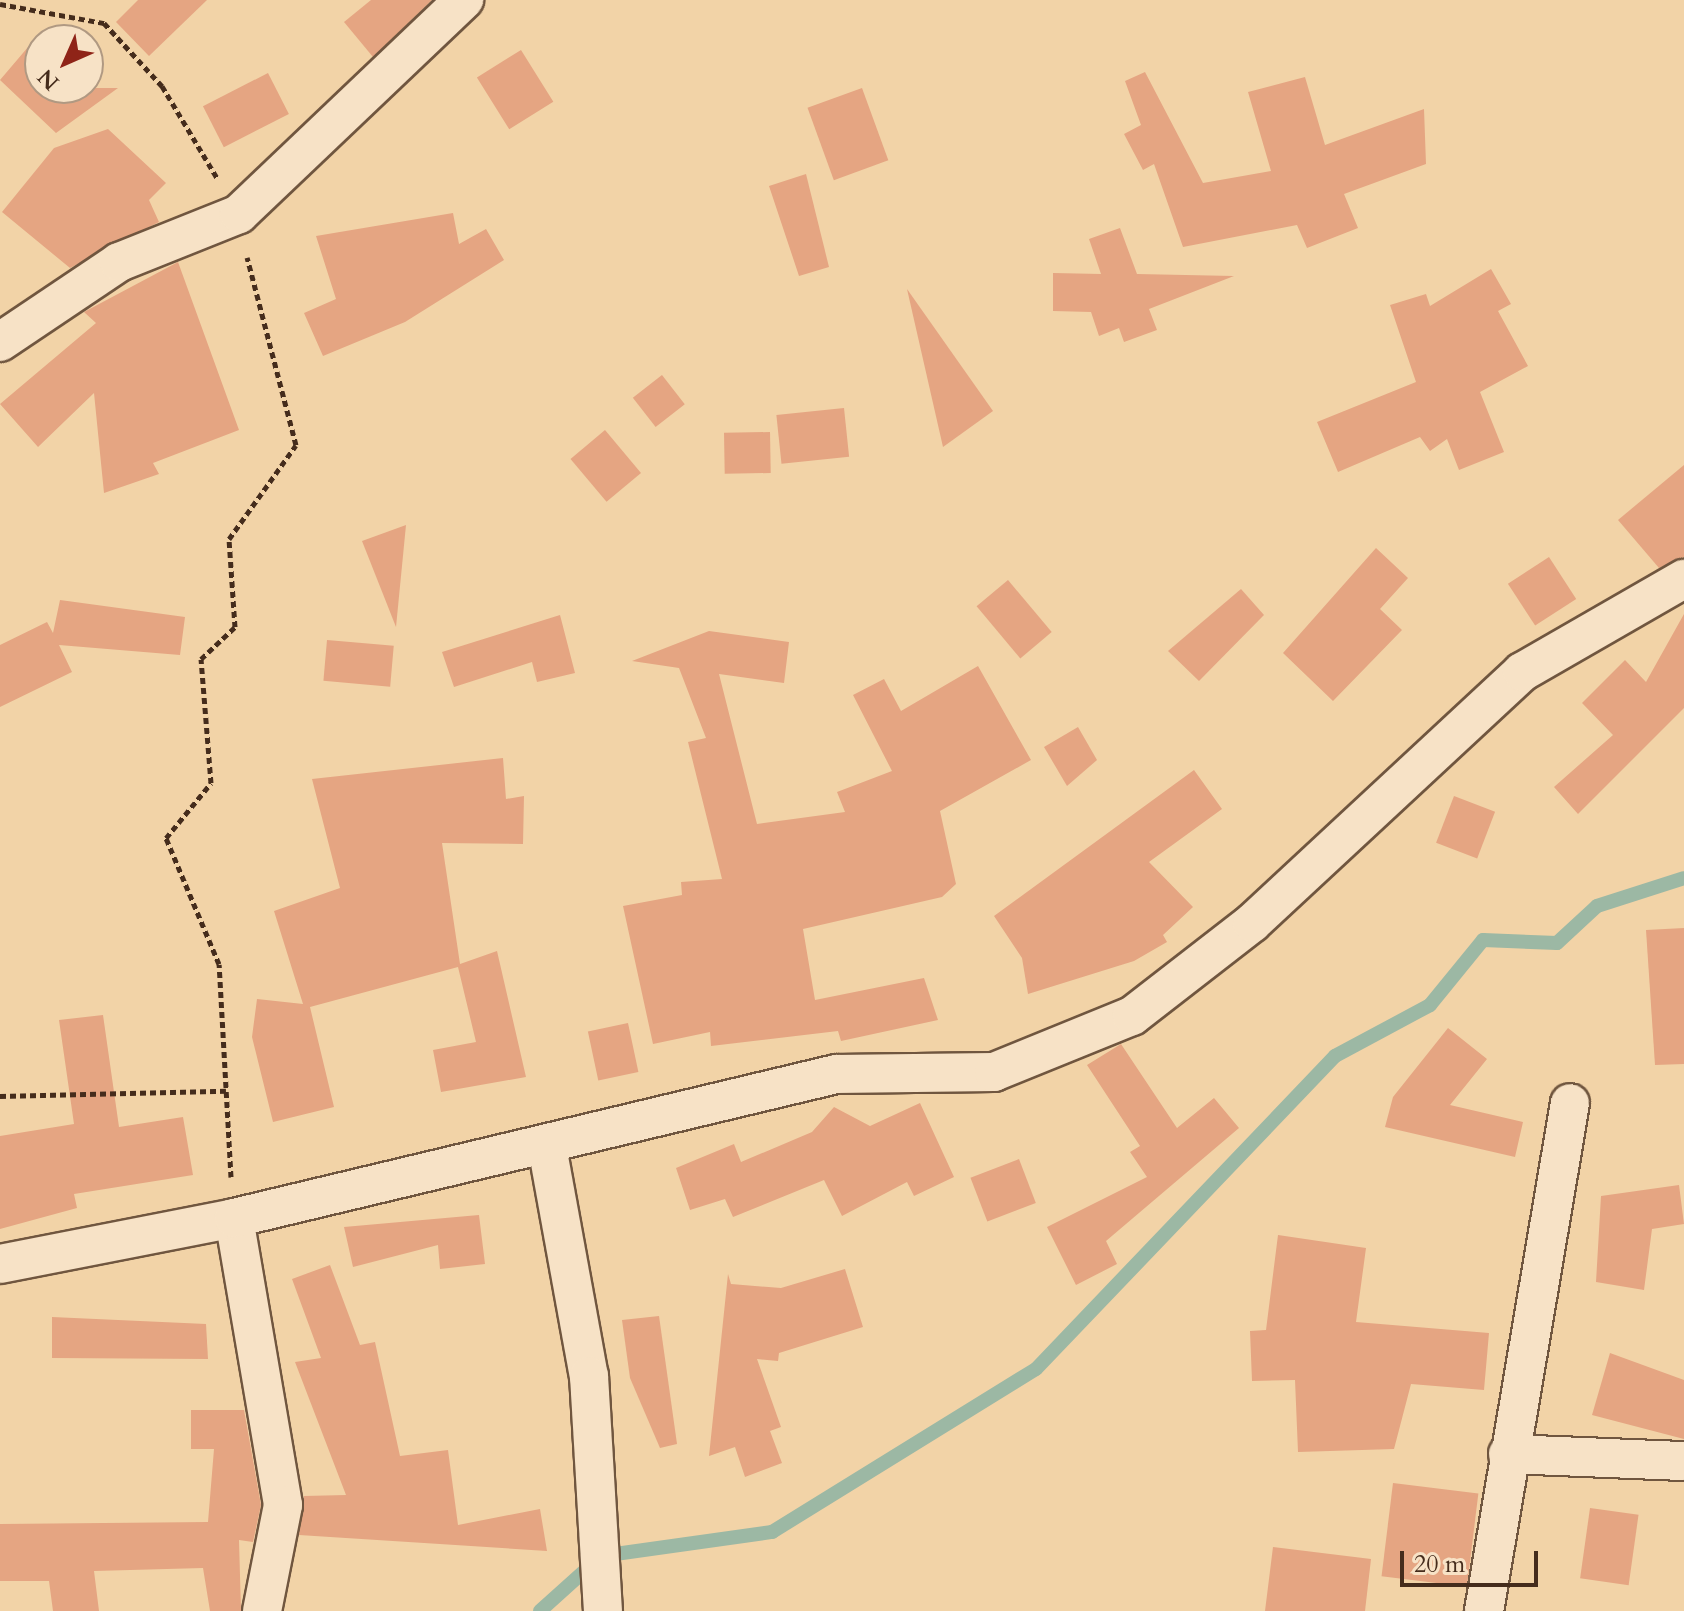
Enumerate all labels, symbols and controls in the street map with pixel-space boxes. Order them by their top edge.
north arrow [24,24,104,104]
text: N [31,62,66,97]
scale bar [1404,1535,1542,1585]
text: 20 m [1414,1548,1465,1581]

